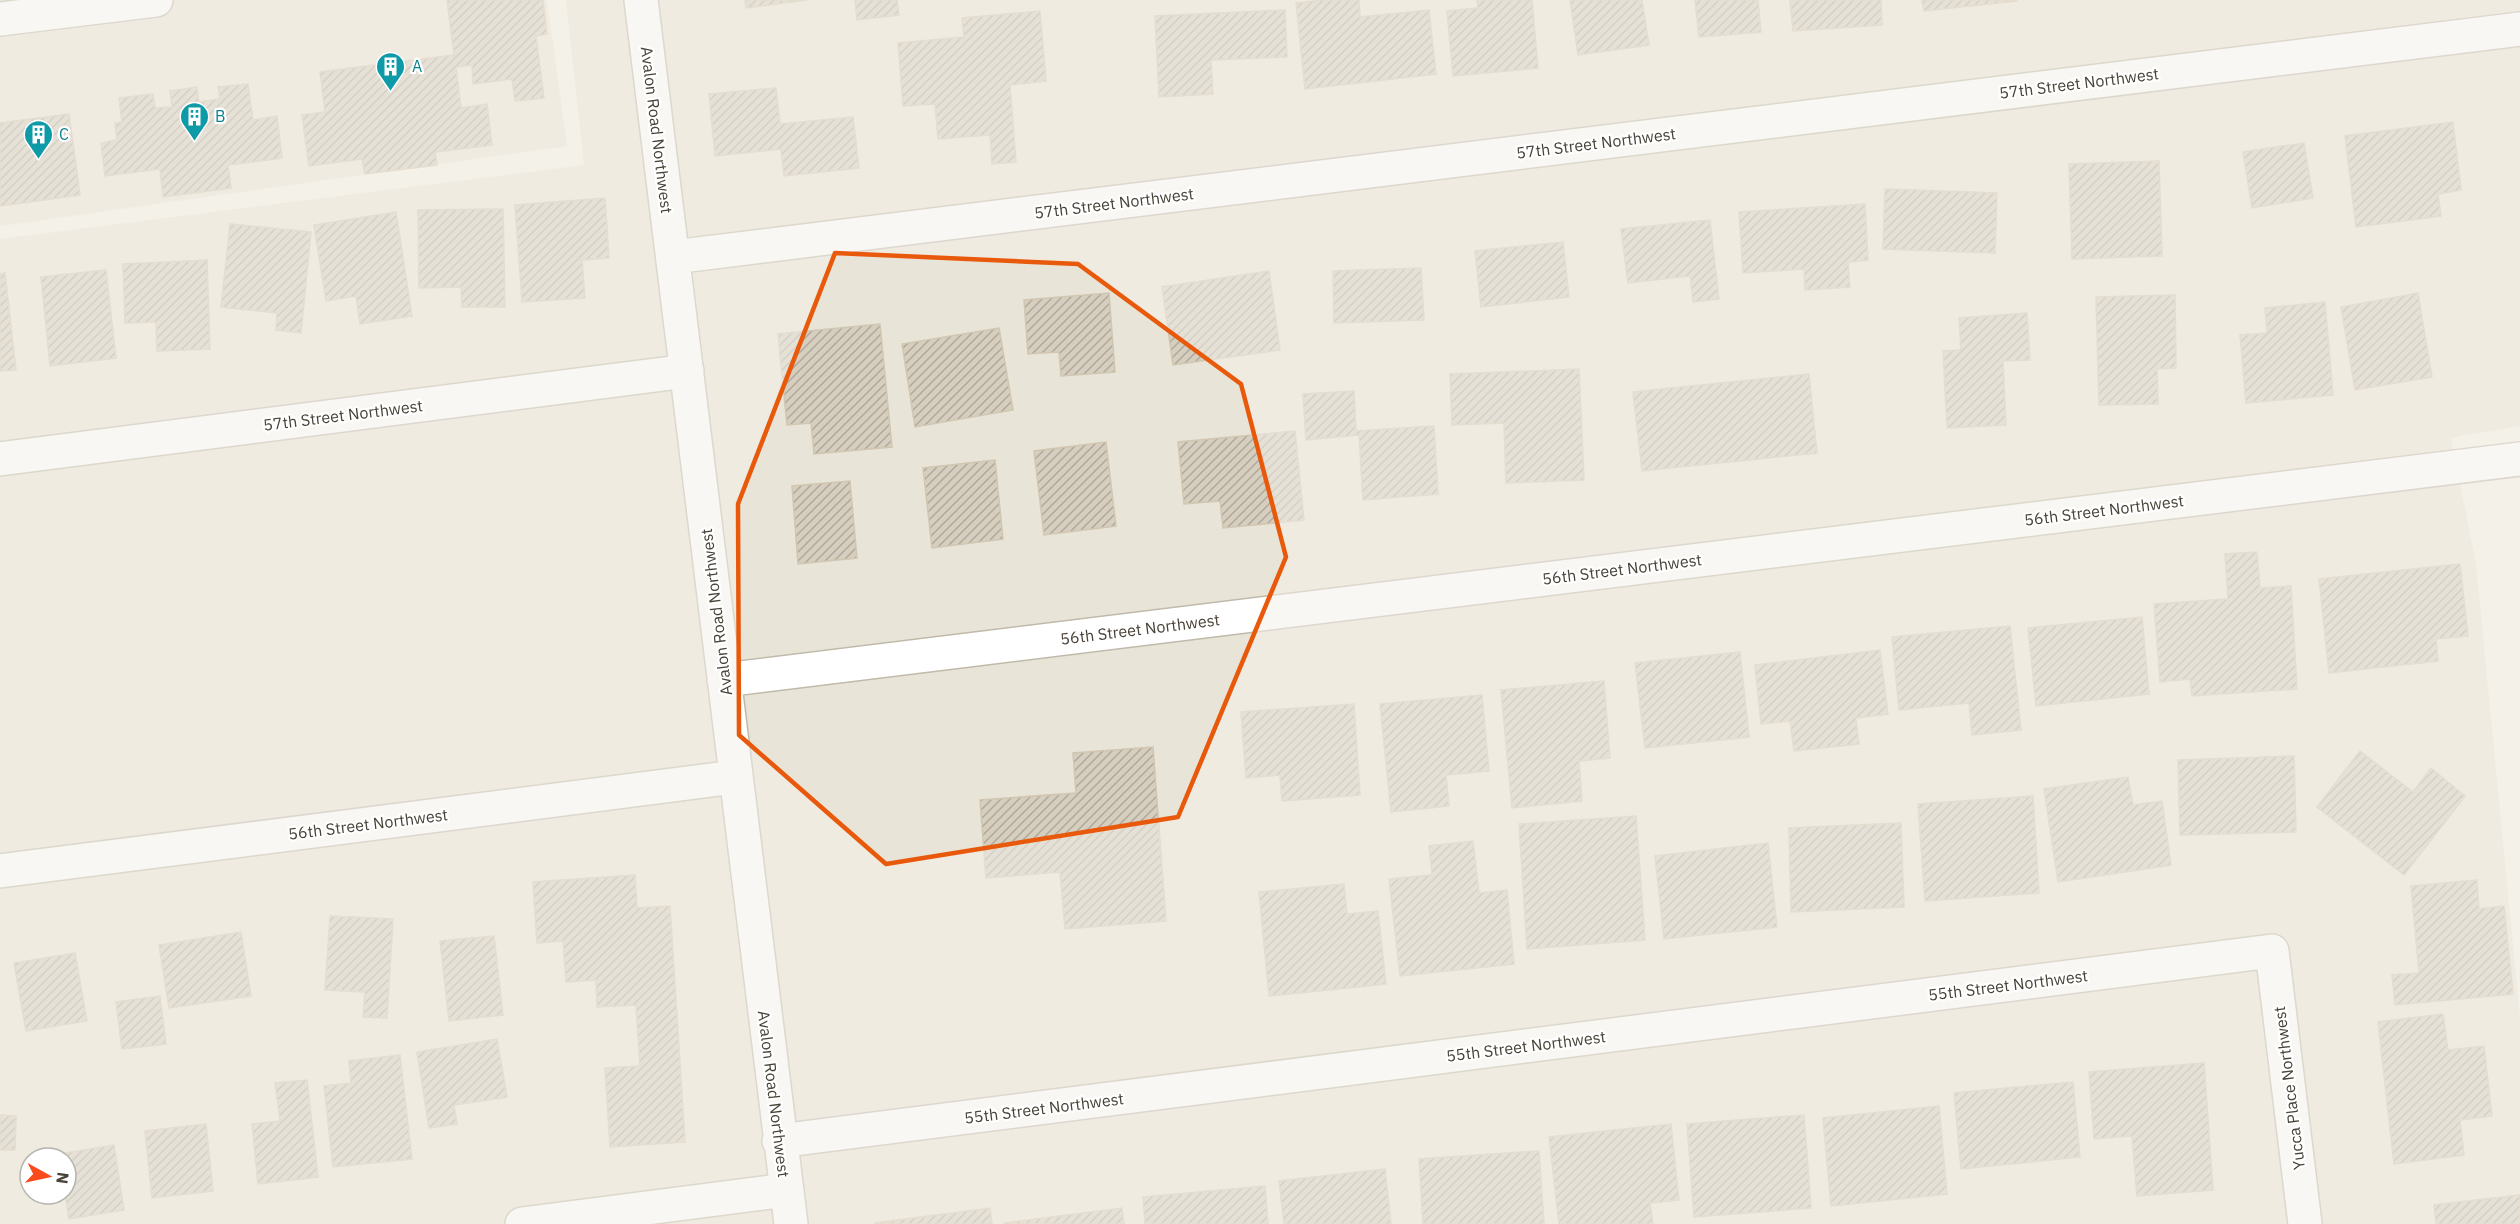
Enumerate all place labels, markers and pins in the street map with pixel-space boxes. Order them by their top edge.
building icon: A [375,50,407,92]
place label: A [412,56,422,76]
building icon: B [178,100,210,142]
place label: B [215,106,225,126]
building icon: C [22,118,54,160]
place label: C [59,124,69,144]

